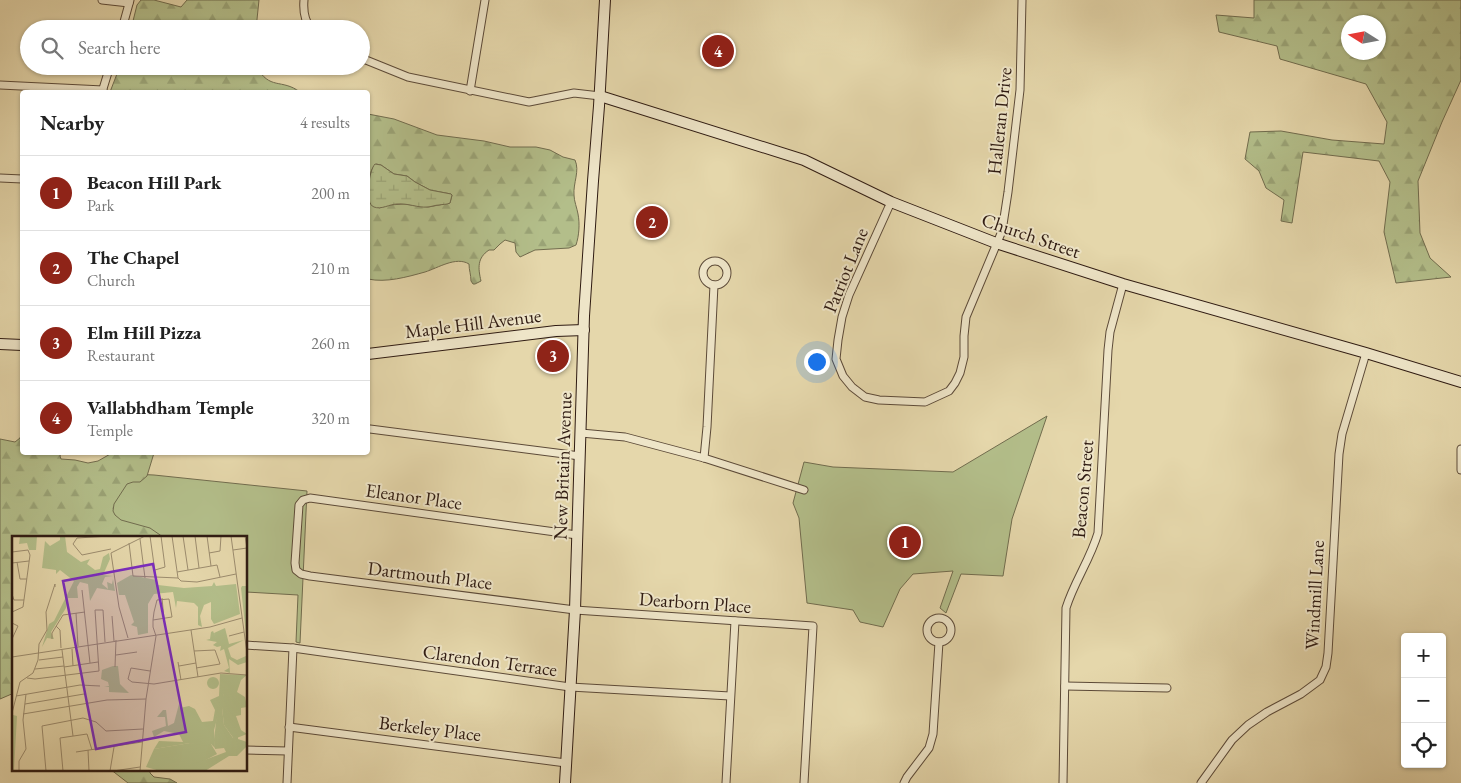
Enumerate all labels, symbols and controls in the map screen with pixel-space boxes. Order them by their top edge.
north arrow [1341,15,1386,60]
search box [20,20,370,75]
pin: 4 [702,32,734,70]
icon: search [38,34,66,62]
text: Search here [78,35,160,60]
street label: Halleran Drive [981,66,1018,176]
text: Nearby [40,109,104,136]
text: 4 results [300,112,350,133]
text: Beacon Hill Park [87,170,221,195]
text: 1 [52,183,60,204]
text: 200 m [311,183,350,204]
text: Park [87,195,114,216]
pin: 2 [636,203,668,241]
street label: Church Street [978,207,1083,264]
street label: Patriot Lane [817,224,874,316]
text: The Chapel [87,245,179,270]
text: 2 [52,258,60,279]
text: 210 m [311,258,350,279]
text: Church [87,270,135,291]
street label: Maple Hill Avenue [403,303,543,344]
text: Elm Hill Pizza [87,320,201,345]
text: 3 [52,333,60,354]
text: 260 m [311,333,350,354]
pin: 3 [537,337,569,375]
text: Restaurant [87,345,155,366]
your location [804,349,830,375]
street label: New Britain Avenue [547,392,578,540]
text: Vallabhdham Temple [87,395,254,420]
text: 4 [52,408,60,429]
text: 320 m [311,408,350,429]
text: Temple [87,420,133,441]
street label: Beacon Street [1066,439,1099,539]
street label: Eleanor Place [364,477,464,516]
pin: 1 [889,523,921,561]
inset map [12,536,248,770]
street label: Windmill Lane [1299,540,1330,651]
street label: Dartmouth Place [366,555,494,596]
street label: Dearborn Place [638,586,752,619]
map controls [1401,633,1446,768]
button: + [1401,633,1446,678]
street label: Clarendon Terrace [421,639,559,682]
button: − [1401,678,1446,723]
street label: Berkeley Place [377,710,482,747]
button: locate [1401,723,1446,768]

